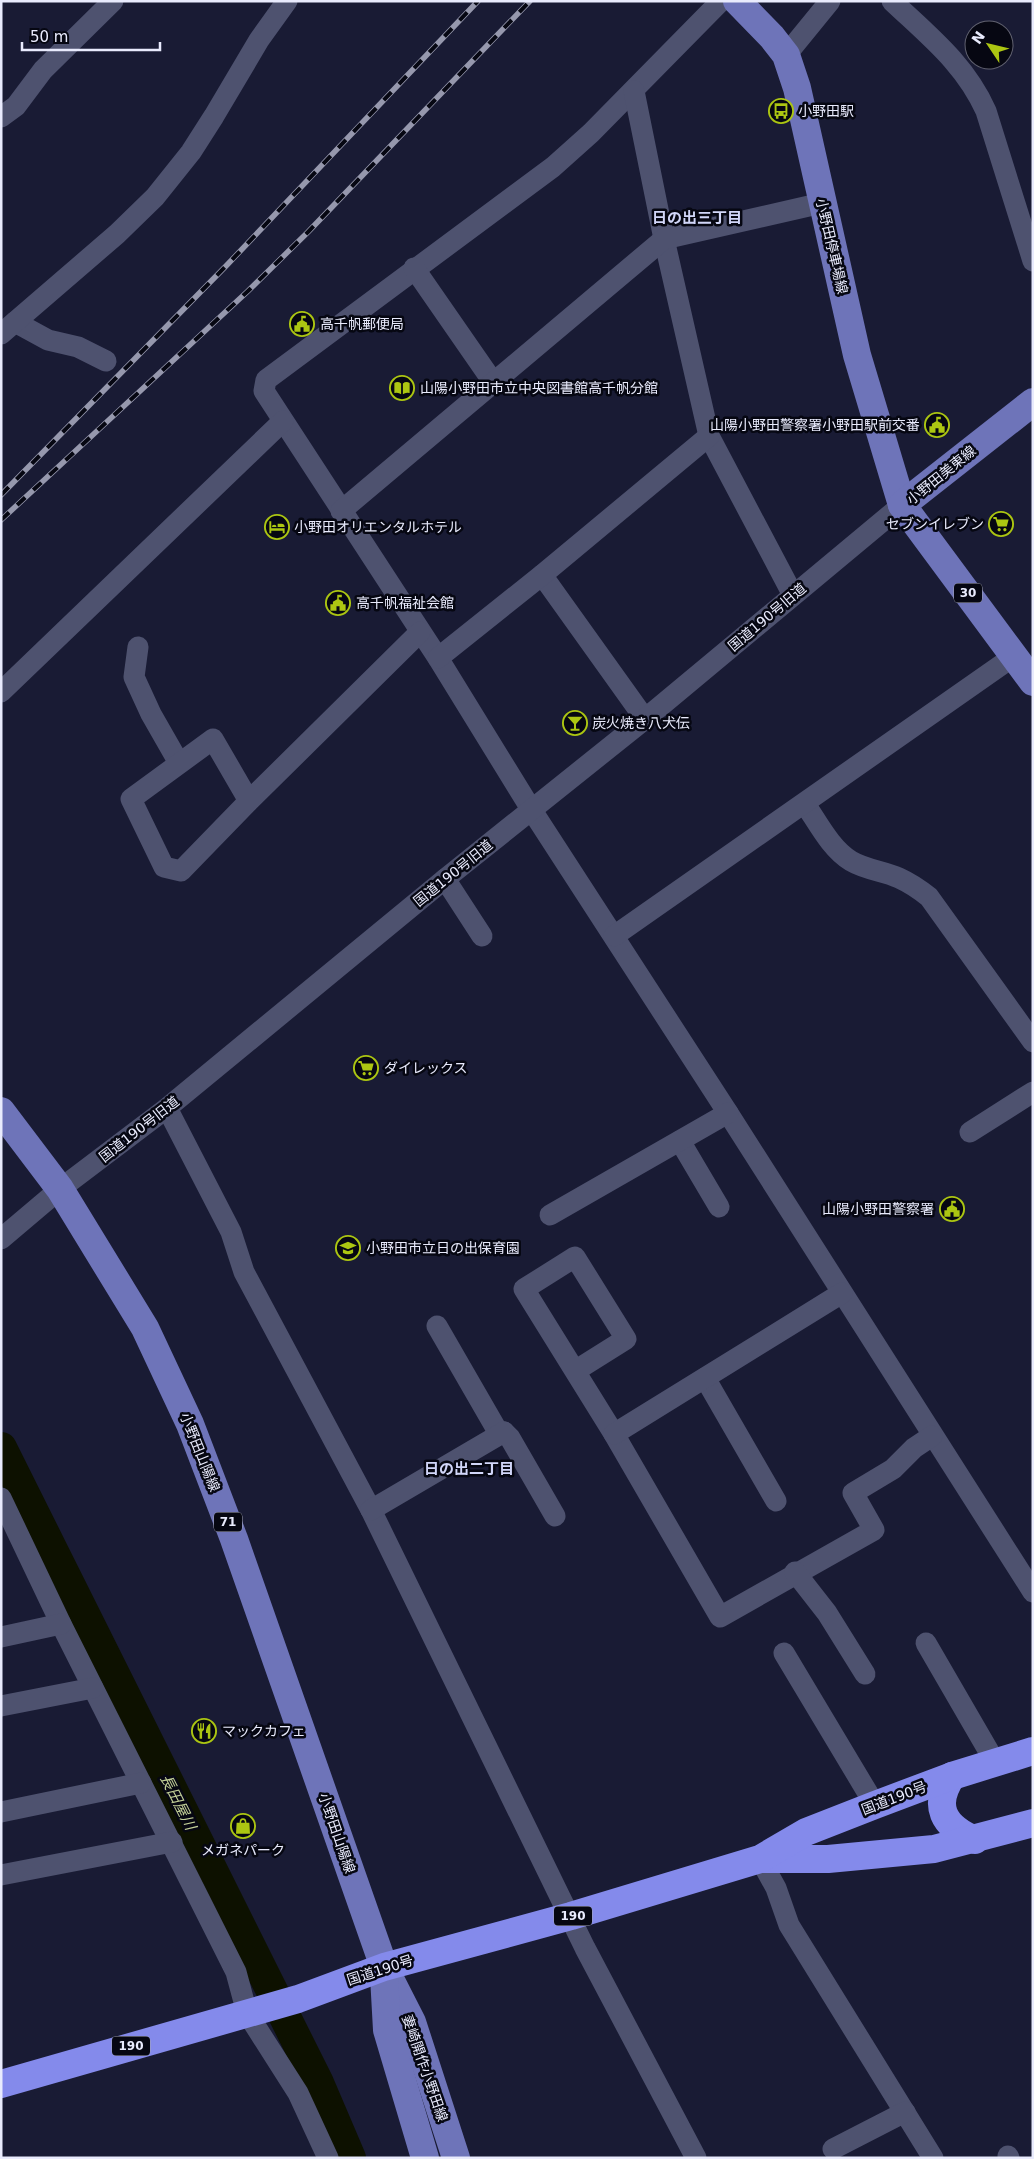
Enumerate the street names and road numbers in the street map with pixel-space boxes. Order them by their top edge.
street label: 小野田停車場線 [813,196,851,296]
street label: 小野田美東線 [903,442,979,508]
street label: 国道190号旧道 [725,580,809,654]
road number: 30 [954,584,982,602]
street label: 国道190号旧道 [410,836,496,910]
street label: 国道190号旧道 [96,1093,182,1165]
street label: 小野田山陽線 [177,1410,223,1494]
road number: 71 [214,1512,242,1531]
street label: 国道190号 [859,1778,929,1818]
street label: 小野田山陽線 [316,1791,358,1875]
road number: 190 [554,1906,592,1925]
street label: 国道190号 [345,1952,415,1988]
street label: 妻崎開作小野田線 [399,2012,451,2124]
road number: 190 [112,2036,150,2056]

